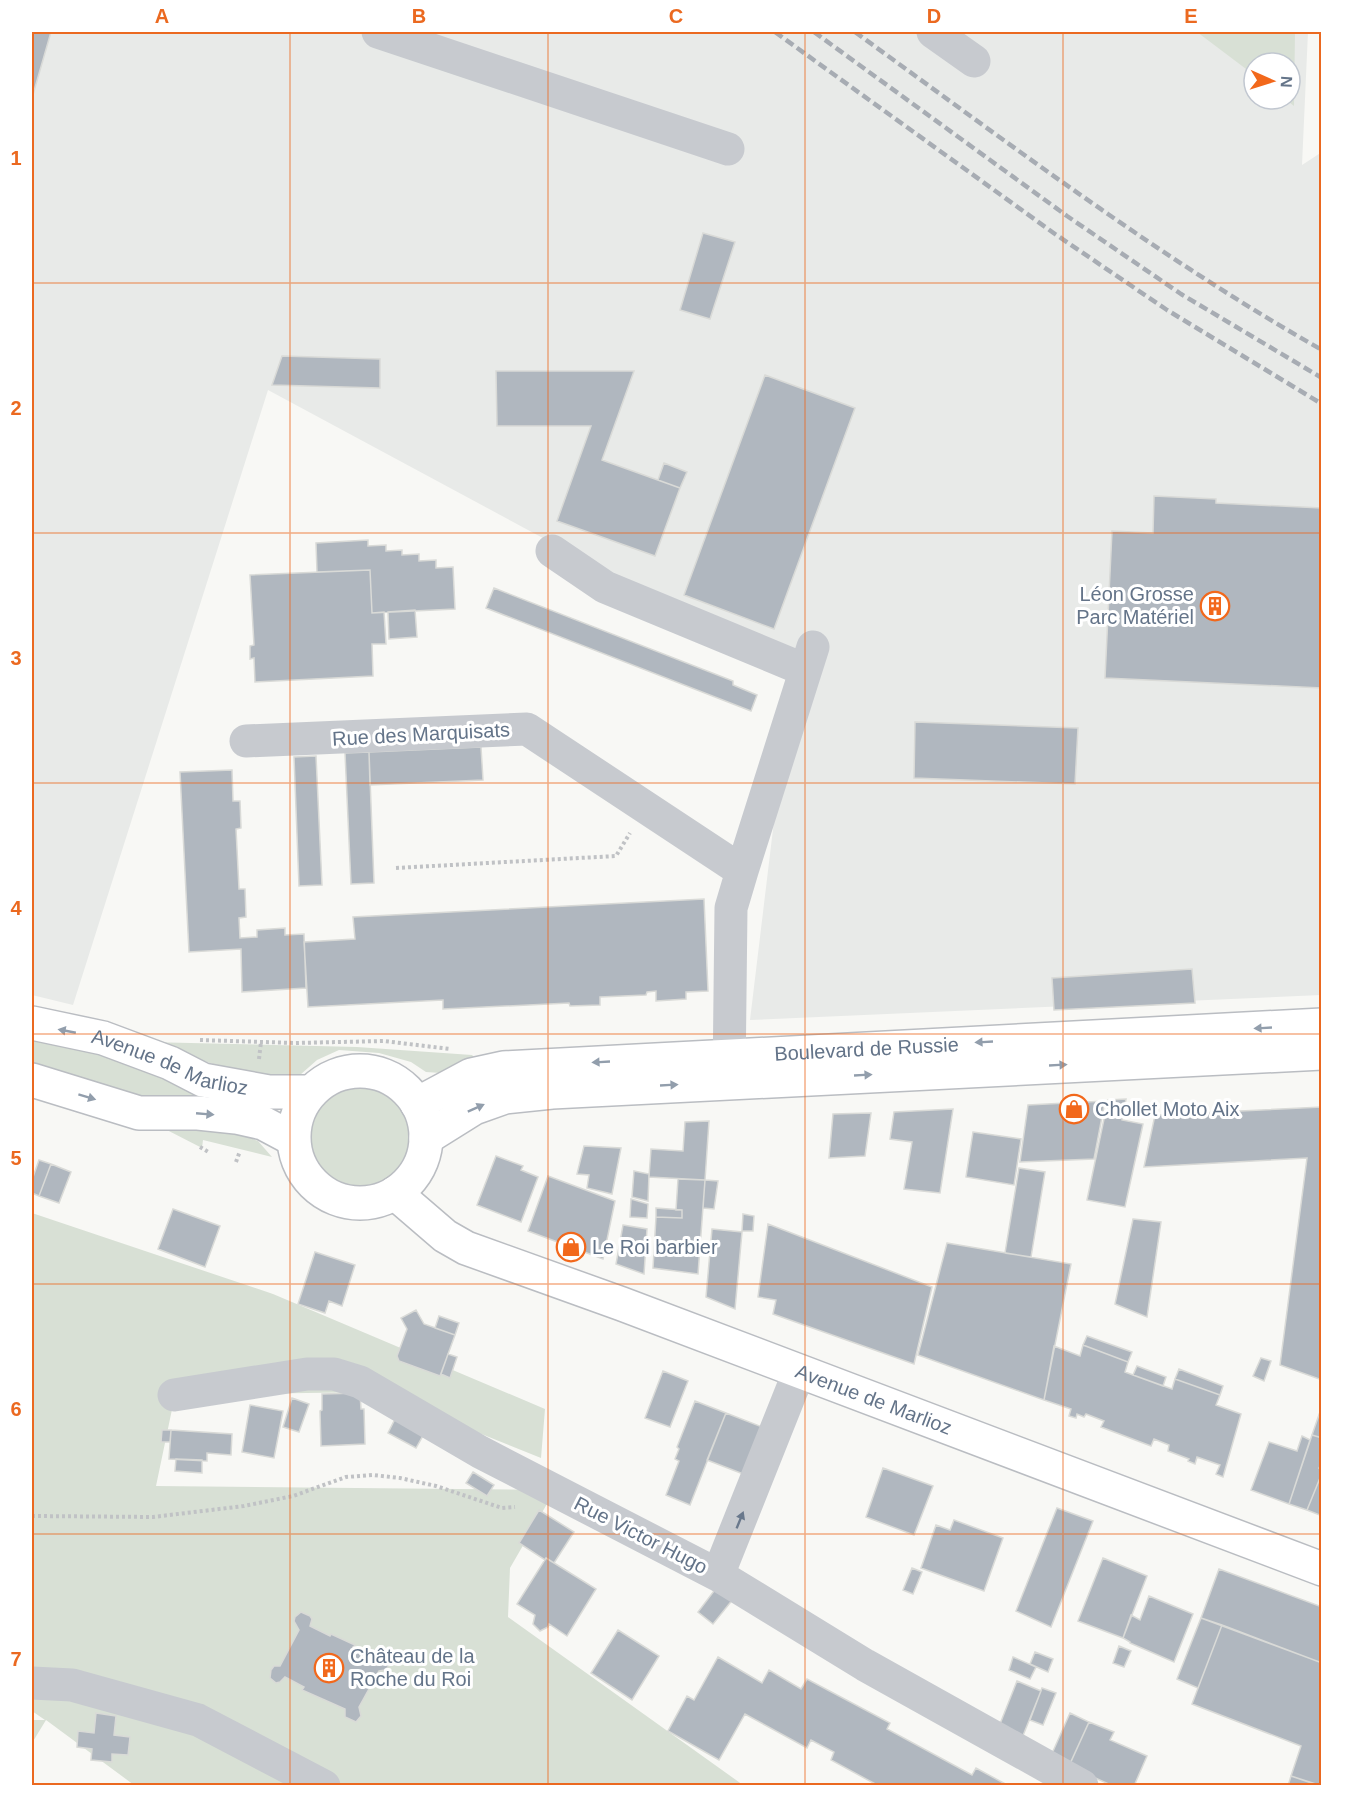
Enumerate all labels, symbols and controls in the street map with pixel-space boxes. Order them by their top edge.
text: A [155,5,169,27]
text: B [412,5,426,27]
text: C [669,5,683,27]
text: D [927,5,941,27]
text: E [1184,5,1198,27]
north arrow [1242,51,1302,111]
text: N [1278,76,1295,88]
text: 1 [10,147,22,169]
text: 2 [10,397,22,419]
place label: Léon Grosse Parc Matériel [1076,583,1194,628]
building icon: Léon Grosse Parc Matériel [1199,590,1231,622]
text: 3 [10,647,22,669]
street label: Rue des Marquisats [332,718,510,750]
text: 4 [10,897,22,919]
one-way arrow [1254,1023,1273,1032]
street label: Avenue de Marlioz [90,1025,250,1099]
one-way arrow [58,1026,77,1035]
street label: Boulevard de Russie [774,1033,959,1065]
one-way arrow [975,1037,994,1046]
one-way arrow [591,1058,610,1067]
one-way arrow [1049,1061,1068,1070]
one-way arrow [854,1070,873,1079]
one-way arrow [659,1080,678,1089]
one-way arrow [78,1093,96,1102]
shop icon: Chollet Moto Aix [1058,1093,1090,1125]
place label: Chollet Moto Aix [1095,1098,1240,1120]
one-way arrow [468,1104,485,1113]
one-way arrow [196,1109,215,1118]
text: 5 [10,1147,22,1169]
shop icon: Le Roi barbier [555,1231,587,1263]
place label: Le Roi barbier [592,1236,718,1258]
street label: Avenue de Marlioz [792,1360,955,1439]
text: 6 [10,1398,22,1420]
street label: Rue Victor Hugo [571,1492,711,1578]
one-way arrow [735,1511,745,1529]
place label: Château de la Roche du Roi [350,1645,475,1690]
text: 7 [10,1648,22,1670]
building icon: Château de la Roche du Roi [313,1652,345,1684]

